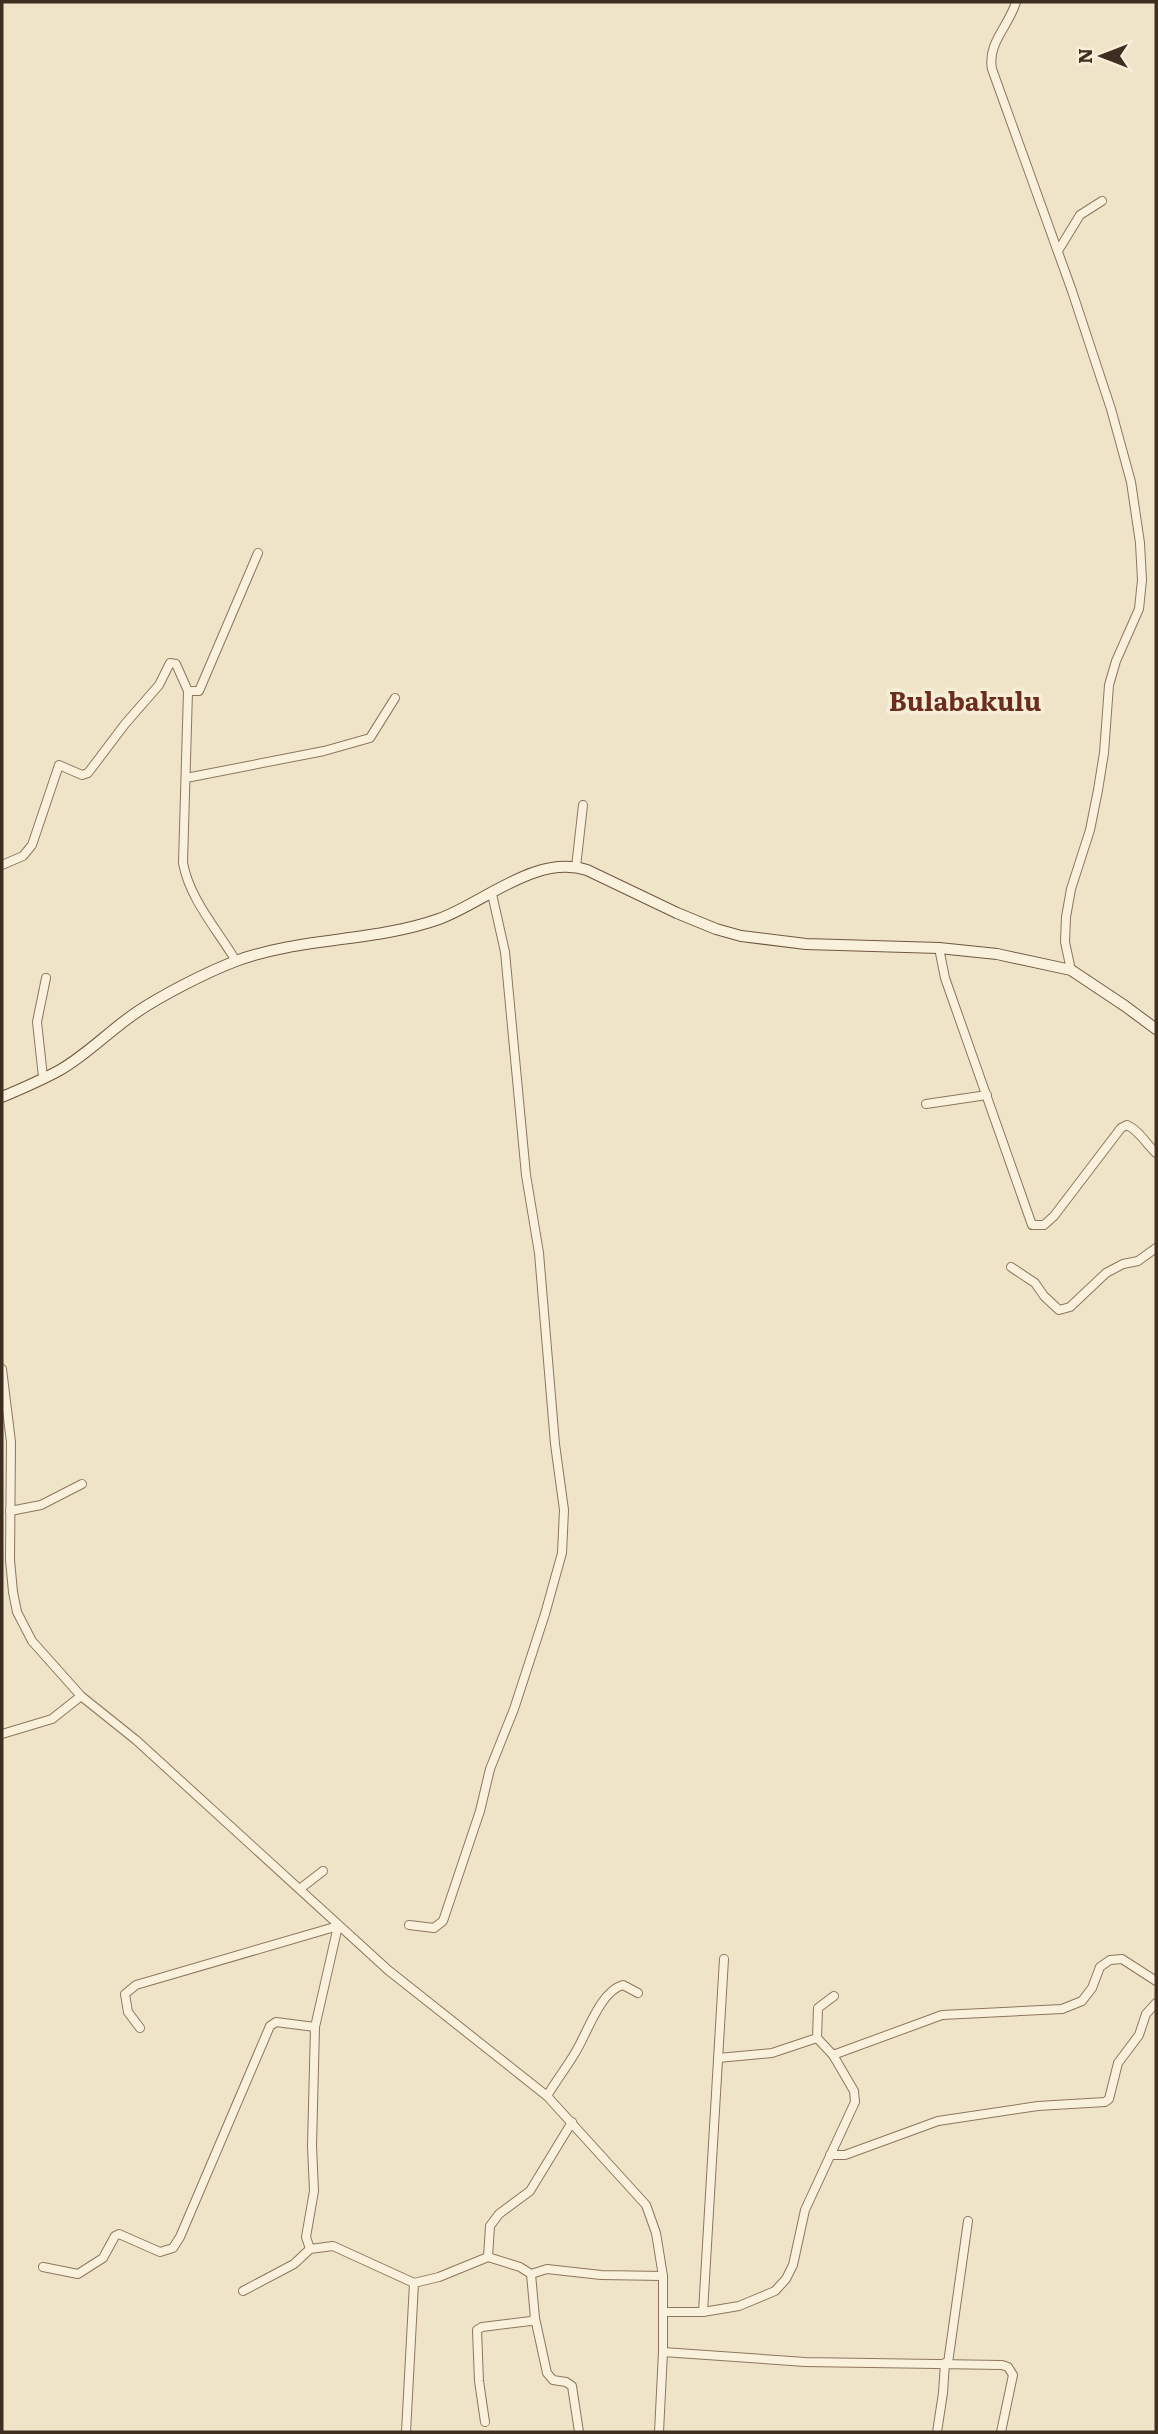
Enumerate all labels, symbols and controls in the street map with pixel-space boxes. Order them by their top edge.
north arrow [1067,21,1137,91]
text: N [1070,48,1098,64]
district label: Bulabakulu [889,680,1041,719]

